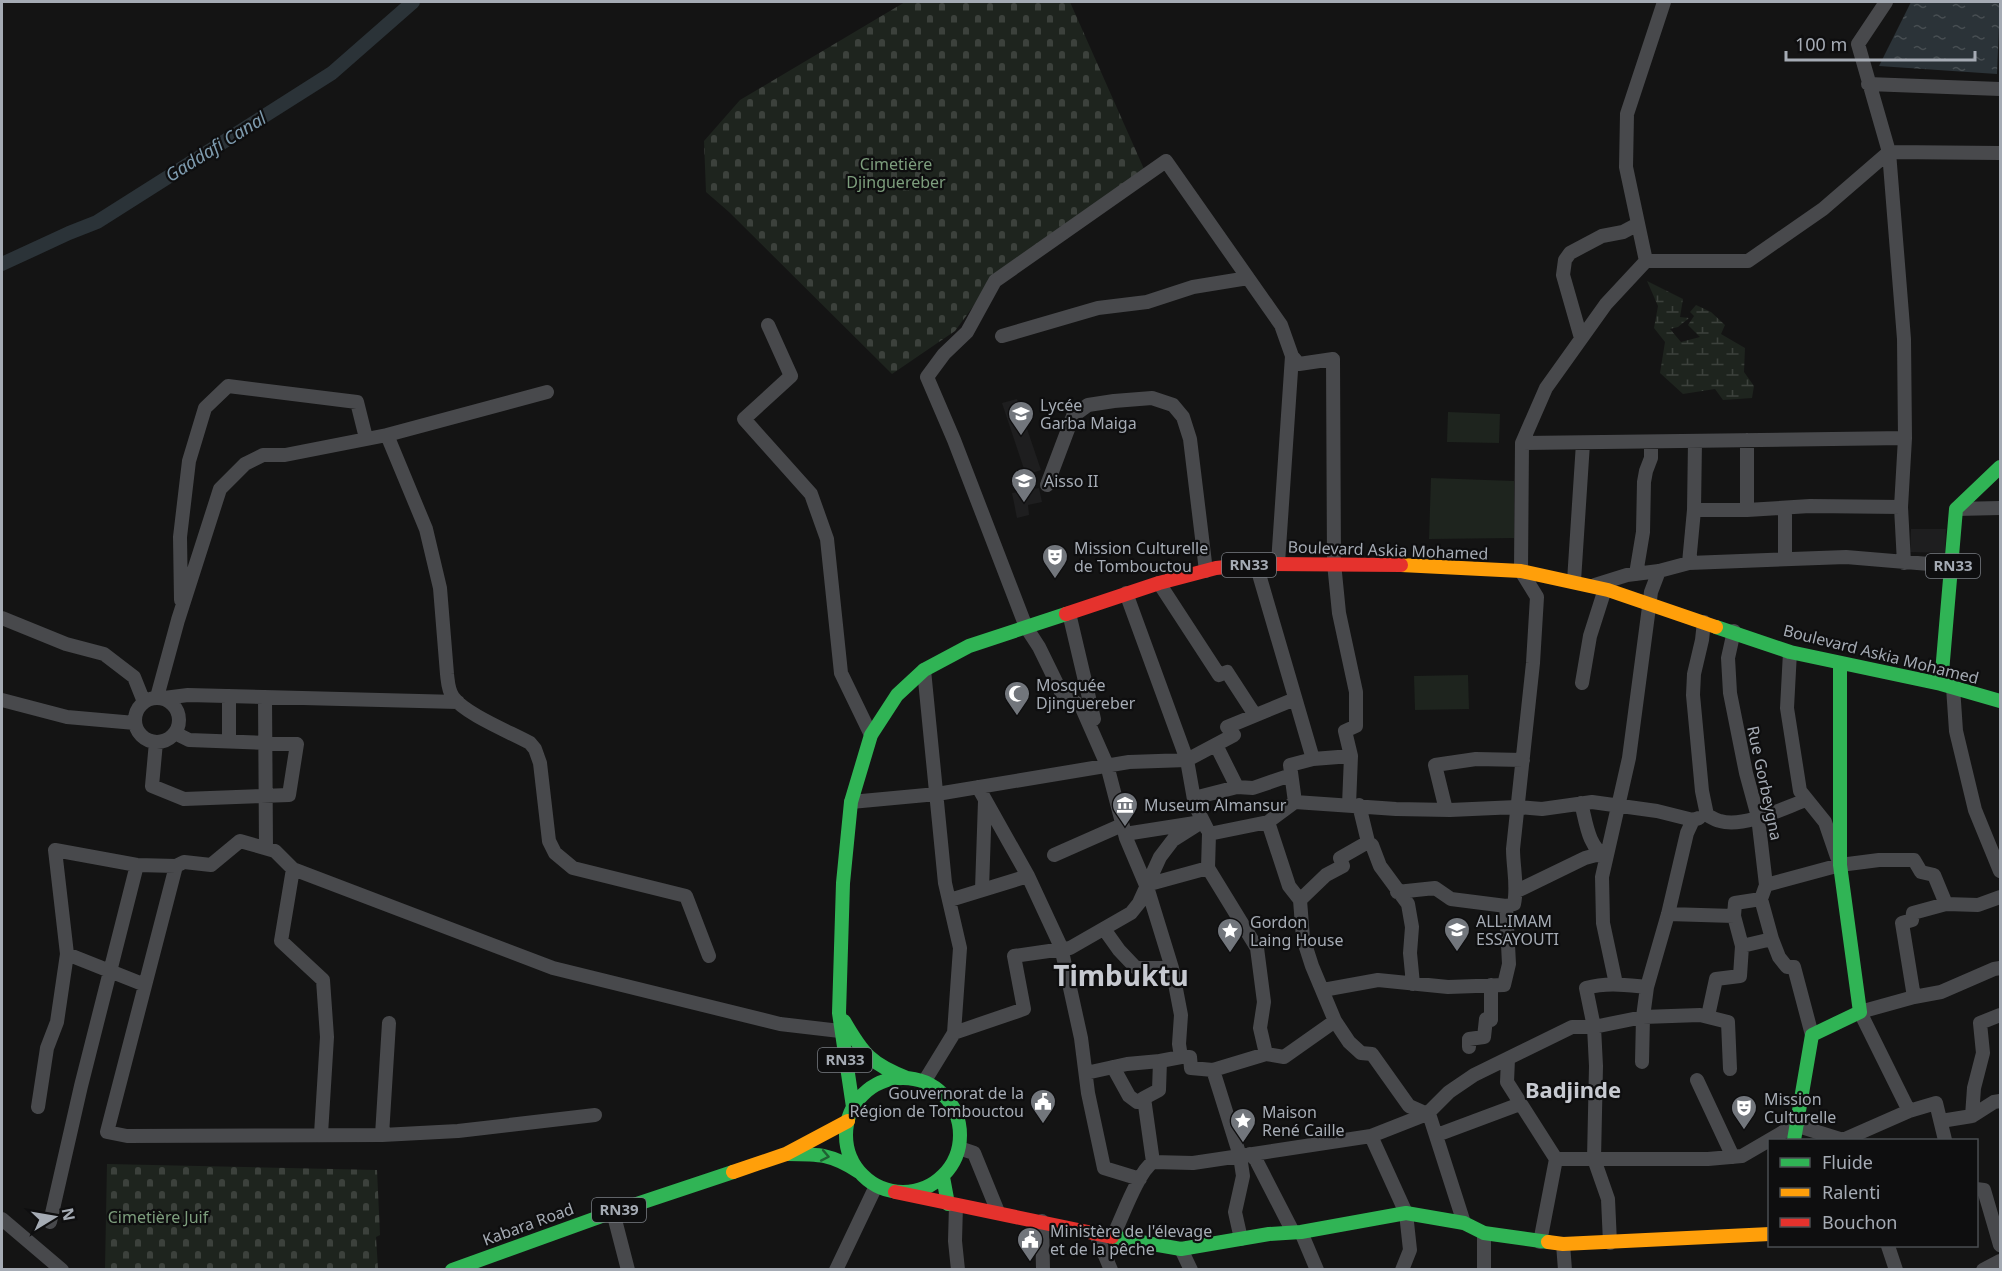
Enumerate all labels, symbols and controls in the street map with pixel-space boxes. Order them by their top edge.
scale bar [1786,24,1975,62]
text: 100 m [1795,32,1847,56]
water label: Gaddafi Canal [161,105,271,187]
park label: Cimetière Djinguereber [846,153,946,193]
place label: Lycée Garba Maiga [1040,394,1137,434]
school or university icon: Lycée Garba Maiga [1006,399,1036,437]
school or university icon: Aisso II [1009,466,1039,504]
place label: Aisso II [1044,470,1098,492]
street label: Boulevard Askia Mohamed [1287,536,1489,564]
place label: Mission Culturelle de Tombouctou [1074,537,1208,577]
theatre icon: Mission Culturelle de Tombouctou [1040,542,1070,580]
road number: RN33 [1222,553,1276,577]
road number: RN33 [1926,554,1980,578]
street label: Boulevard Askia Mohamed [1781,619,1981,689]
place label: Mosquée Djinguereber [1036,674,1136,714]
mosque icon: Mosquée Djinguereber [1002,679,1032,717]
street label: Rue Gorbeygna [1742,724,1788,842]
museum icon: Museum Almansur [1110,790,1140,828]
place label: Museum Almansur [1144,794,1287,816]
place label: ALL.IMAM ESSAYOUTI [1476,910,1559,950]
place label: Gordon Laing House [1250,911,1344,951]
school or university icon: ALL.IMAM ESSAYOUTI [1442,915,1472,953]
place icon: Gordon Laing House [1215,916,1245,954]
district label: Timbuktu [1053,956,1189,994]
road number: RN33 [818,1048,872,1072]
district label: Badjinde [1525,1074,1621,1104]
place label: Gouvernorat de la Région de Tombouctou [849,1082,1024,1122]
public building icon: Gouvernorat de la Région de Tombouctou [1028,1087,1058,1125]
place label: Mission Culturelle [1764,1088,1836,1128]
theatre icon: Mission Culturelle [1729,1093,1759,1131]
place label: Maison René Caille [1262,1101,1345,1141]
place icon: Maison René Caille [1228,1106,1258,1144]
legend [1768,1139,1978,1247]
one-way arrow [819,1149,829,1162]
text: Fluide [1822,1150,1873,1174]
text: Ralenti [1822,1180,1880,1204]
north arrow [24,1187,84,1247]
street label: Kabara Road [479,1197,577,1251]
road number: RN39 [592,1198,646,1222]
text: N [57,1206,81,1223]
park label: Cimetière Juif [108,1206,210,1228]
text: Bouchon [1822,1210,1898,1234]
place label: Ministère de l'élevage et de la pêche [1050,1220,1212,1260]
public building icon: Ministère de l'élevage et de la pêche [1015,1225,1045,1263]

